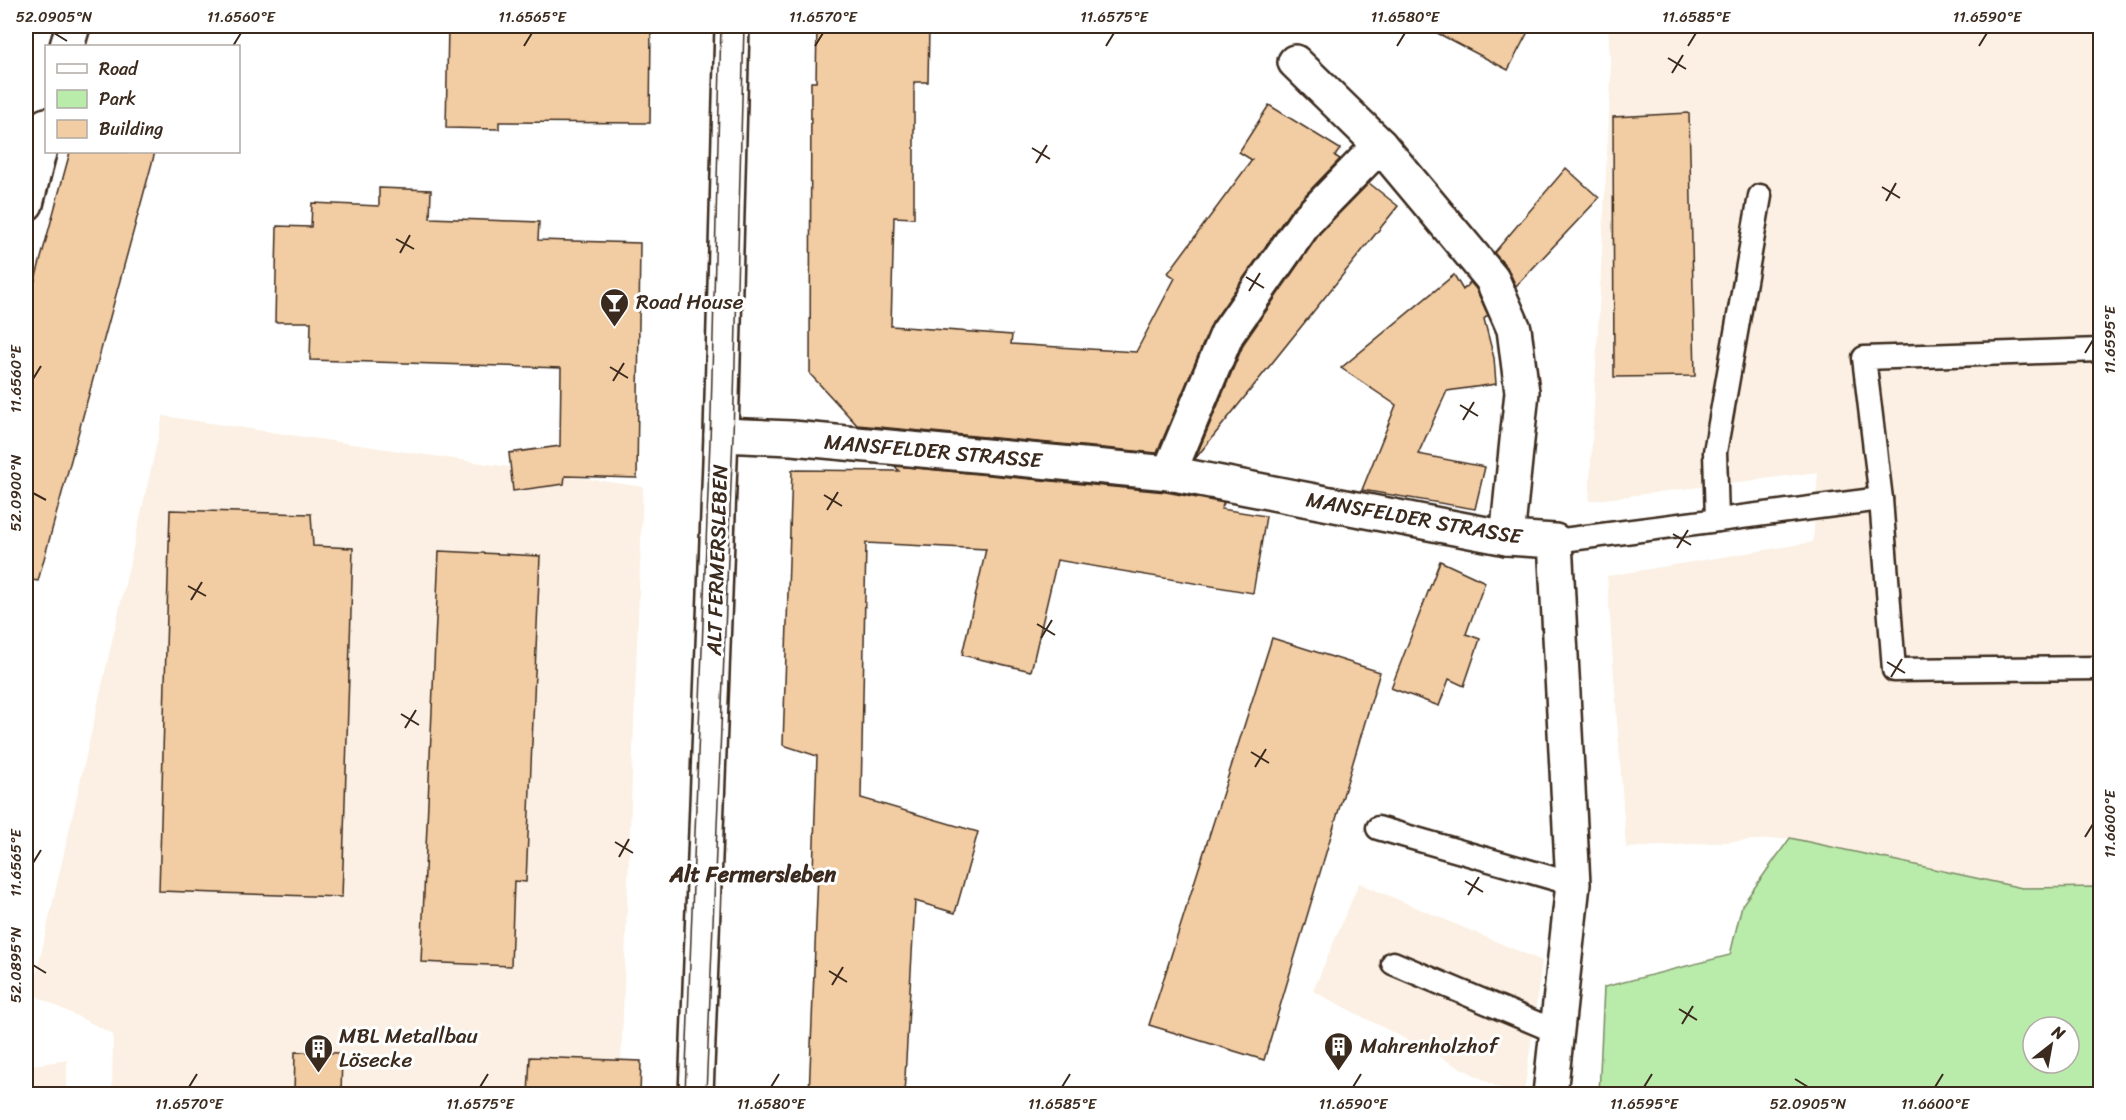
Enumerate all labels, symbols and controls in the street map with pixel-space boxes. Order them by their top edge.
text: 52.0905°N [16,4,93,30]
text: 11.6560°E [207,4,277,30]
text: 11.6565°E [498,4,567,30]
text: 11.6570°E [789,4,859,30]
text: 11.6575°E [1080,4,1149,30]
text: 11.6580°E [1371,4,1441,30]
text: 11.6585°E [1662,4,1732,30]
text: 11.6590°E [1953,4,2023,30]
legend [45,45,240,153]
text: Road [99,53,139,85]
text: Park [99,83,136,115]
text: Building [99,113,163,145]
place label: Road House [636,283,744,321]
bar icon: Road House [599,286,631,328]
text: 11.6595°E [2097,304,2123,374]
text: 11.6560°E [3,343,29,413]
street label: MANSFELDER STRASSE [823,423,1045,480]
text: 52.0900°N [3,454,29,531]
street label: ALT FERMERSLEBEN [695,463,739,657]
street label: MANSFELDER STRASSE [1303,480,1526,556]
text: 11.6600°E [2097,788,2123,858]
text: 11.6565°E [3,828,29,897]
district label: Alt Fermersleben [669,855,836,894]
text: 52.0895°N [3,926,29,1003]
north arrow [2021,1015,2081,1075]
place label: MBL Metallbau Lösecke [339,1017,478,1079]
text: N [2045,1017,2071,1048]
place label: Mahrenholzhof [1360,1027,1501,1065]
building icon: Mahrenholzhof [1323,1030,1355,1072]
building icon: MBL Metallbau Lösecke [302,1032,334,1074]
text: 11.6570°E [155,1091,225,1117]
text: 11.6575°E [446,1091,515,1117]
text: 11.6580°E [737,1091,807,1117]
text: 11.6585°E [1028,1091,1098,1117]
text: 11.6590°E [1319,1091,1389,1117]
text: 11.6595°E [1610,1091,1680,1117]
text: 52.0905°N [1770,1091,1847,1117]
text: 11.6600°E [1901,1091,1971,1117]

